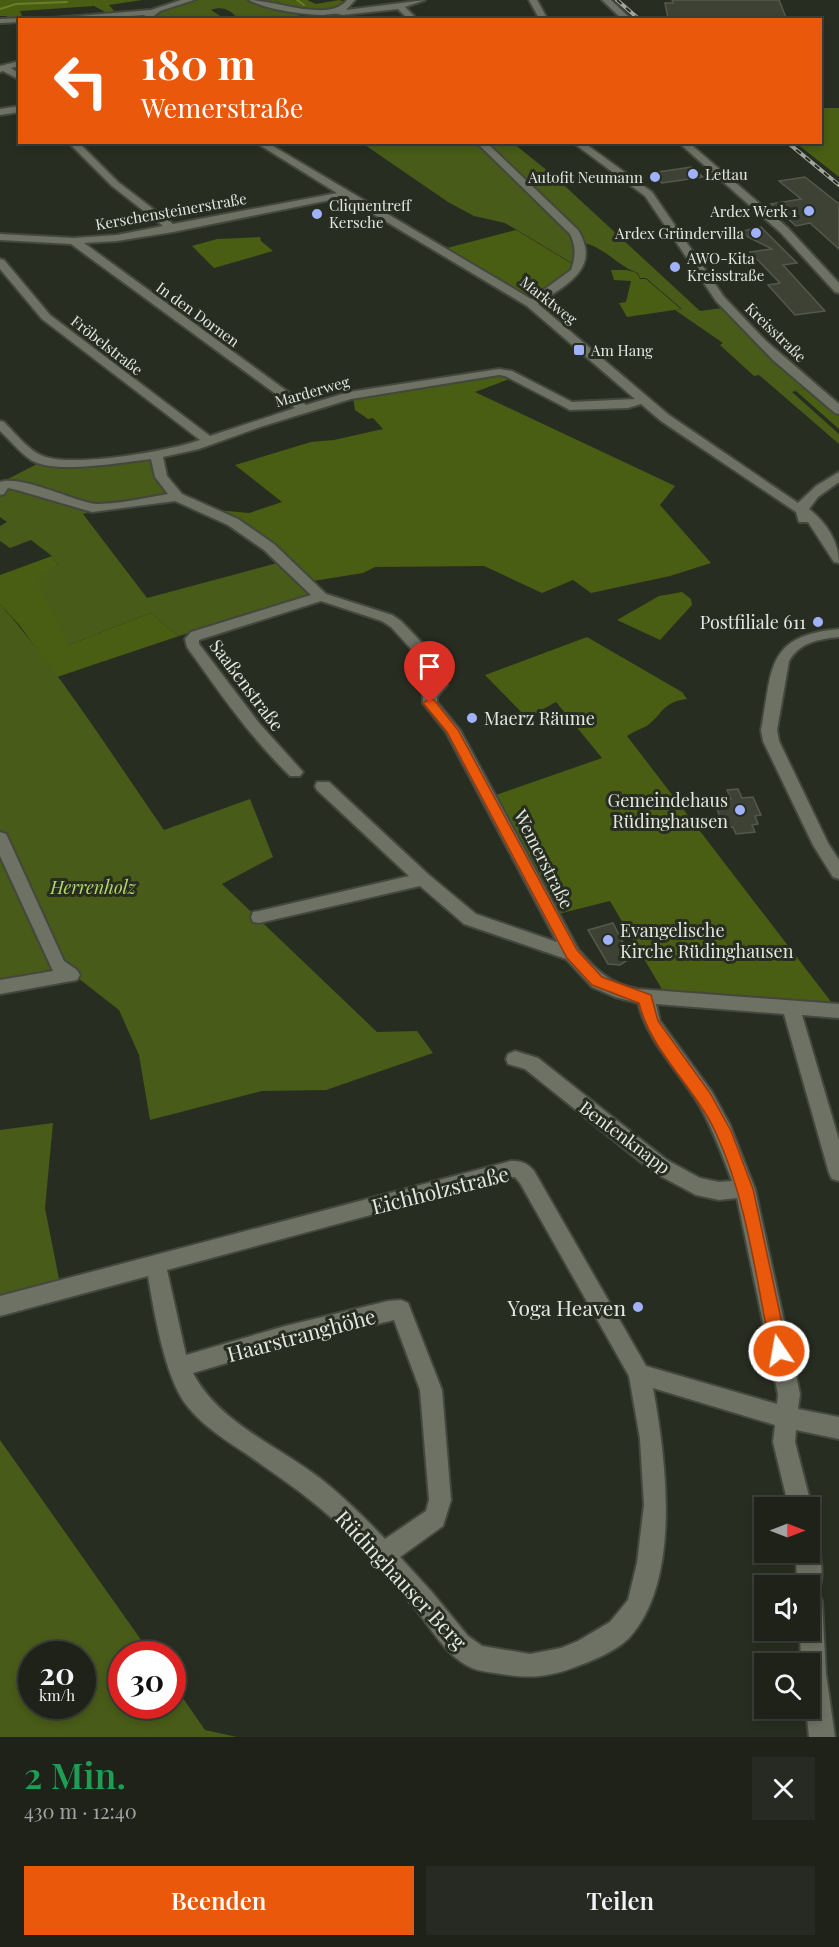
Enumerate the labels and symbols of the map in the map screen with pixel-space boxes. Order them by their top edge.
place label: Lettau [705,164,748,184]
place label: Autofit Neumann [527,167,643,187]
marker: Lettau [686,167,700,181]
marker: Autofit Neumann [648,170,662,184]
street label: Kerschensteinerstraße [94,188,248,234]
place label: Cliquentreff Kersche [329,195,412,232]
place label: Ardex Werk 1 [709,201,797,221]
marker: Ardex Werk 1 [802,204,816,218]
marker: Cliquentreff Kersche [310,207,324,221]
place label: Ardex Gründervilla [614,223,745,243]
marker: Ardex Gründervilla [749,226,763,240]
place label: AWO-Kita Kreisstraße [686,248,764,285]
marker: AWO-Kita Kreisstraße [668,260,682,274]
street label: Marktweg [516,271,582,329]
street label: In den Dornen [152,277,244,351]
street label: Kreisstraße [741,298,811,366]
street label: Fröbelstraße [67,311,147,379]
place label: Am Hang [590,340,653,360]
marker: Am Hang [572,343,586,357]
street label: Marderweg [272,371,352,411]
place label: Postfiliale 611 [700,610,806,634]
marker: Postfiliale 611 [811,615,825,629]
street label: Saaßenstraße [205,634,289,736]
pin [404,641,455,703]
place label: Maerz Räume [484,706,595,730]
marker: Maerz Räume [465,711,479,725]
place label: Gemeindehaus Rüdinghausen [608,788,728,833]
marker: Gemeindehaus Rüdinghausen [733,803,747,817]
street label: Wemerstraße [508,804,579,913]
park label: Herrenholz [49,875,137,899]
place label: Evangelische Kirche Rüdinghausen [620,918,794,963]
marker: Evangelische Kirche Rüdinghausen [601,933,615,947]
street label: Bentenknapp [575,1095,675,1179]
street label: Eichholzstraße [368,1158,512,1220]
place label: Yoga Heaven [506,1293,626,1321]
marker: Yoga Heaven [631,1300,645,1314]
street label: Haarstranghöhe [224,1301,378,1367]
position arrow [747,1319,811,1383]
north arrow [754,1497,820,1563]
street label: Rüdinghauser Berg [330,1503,474,1655]
speed limit sign: 30 [108,1641,186,1719]

